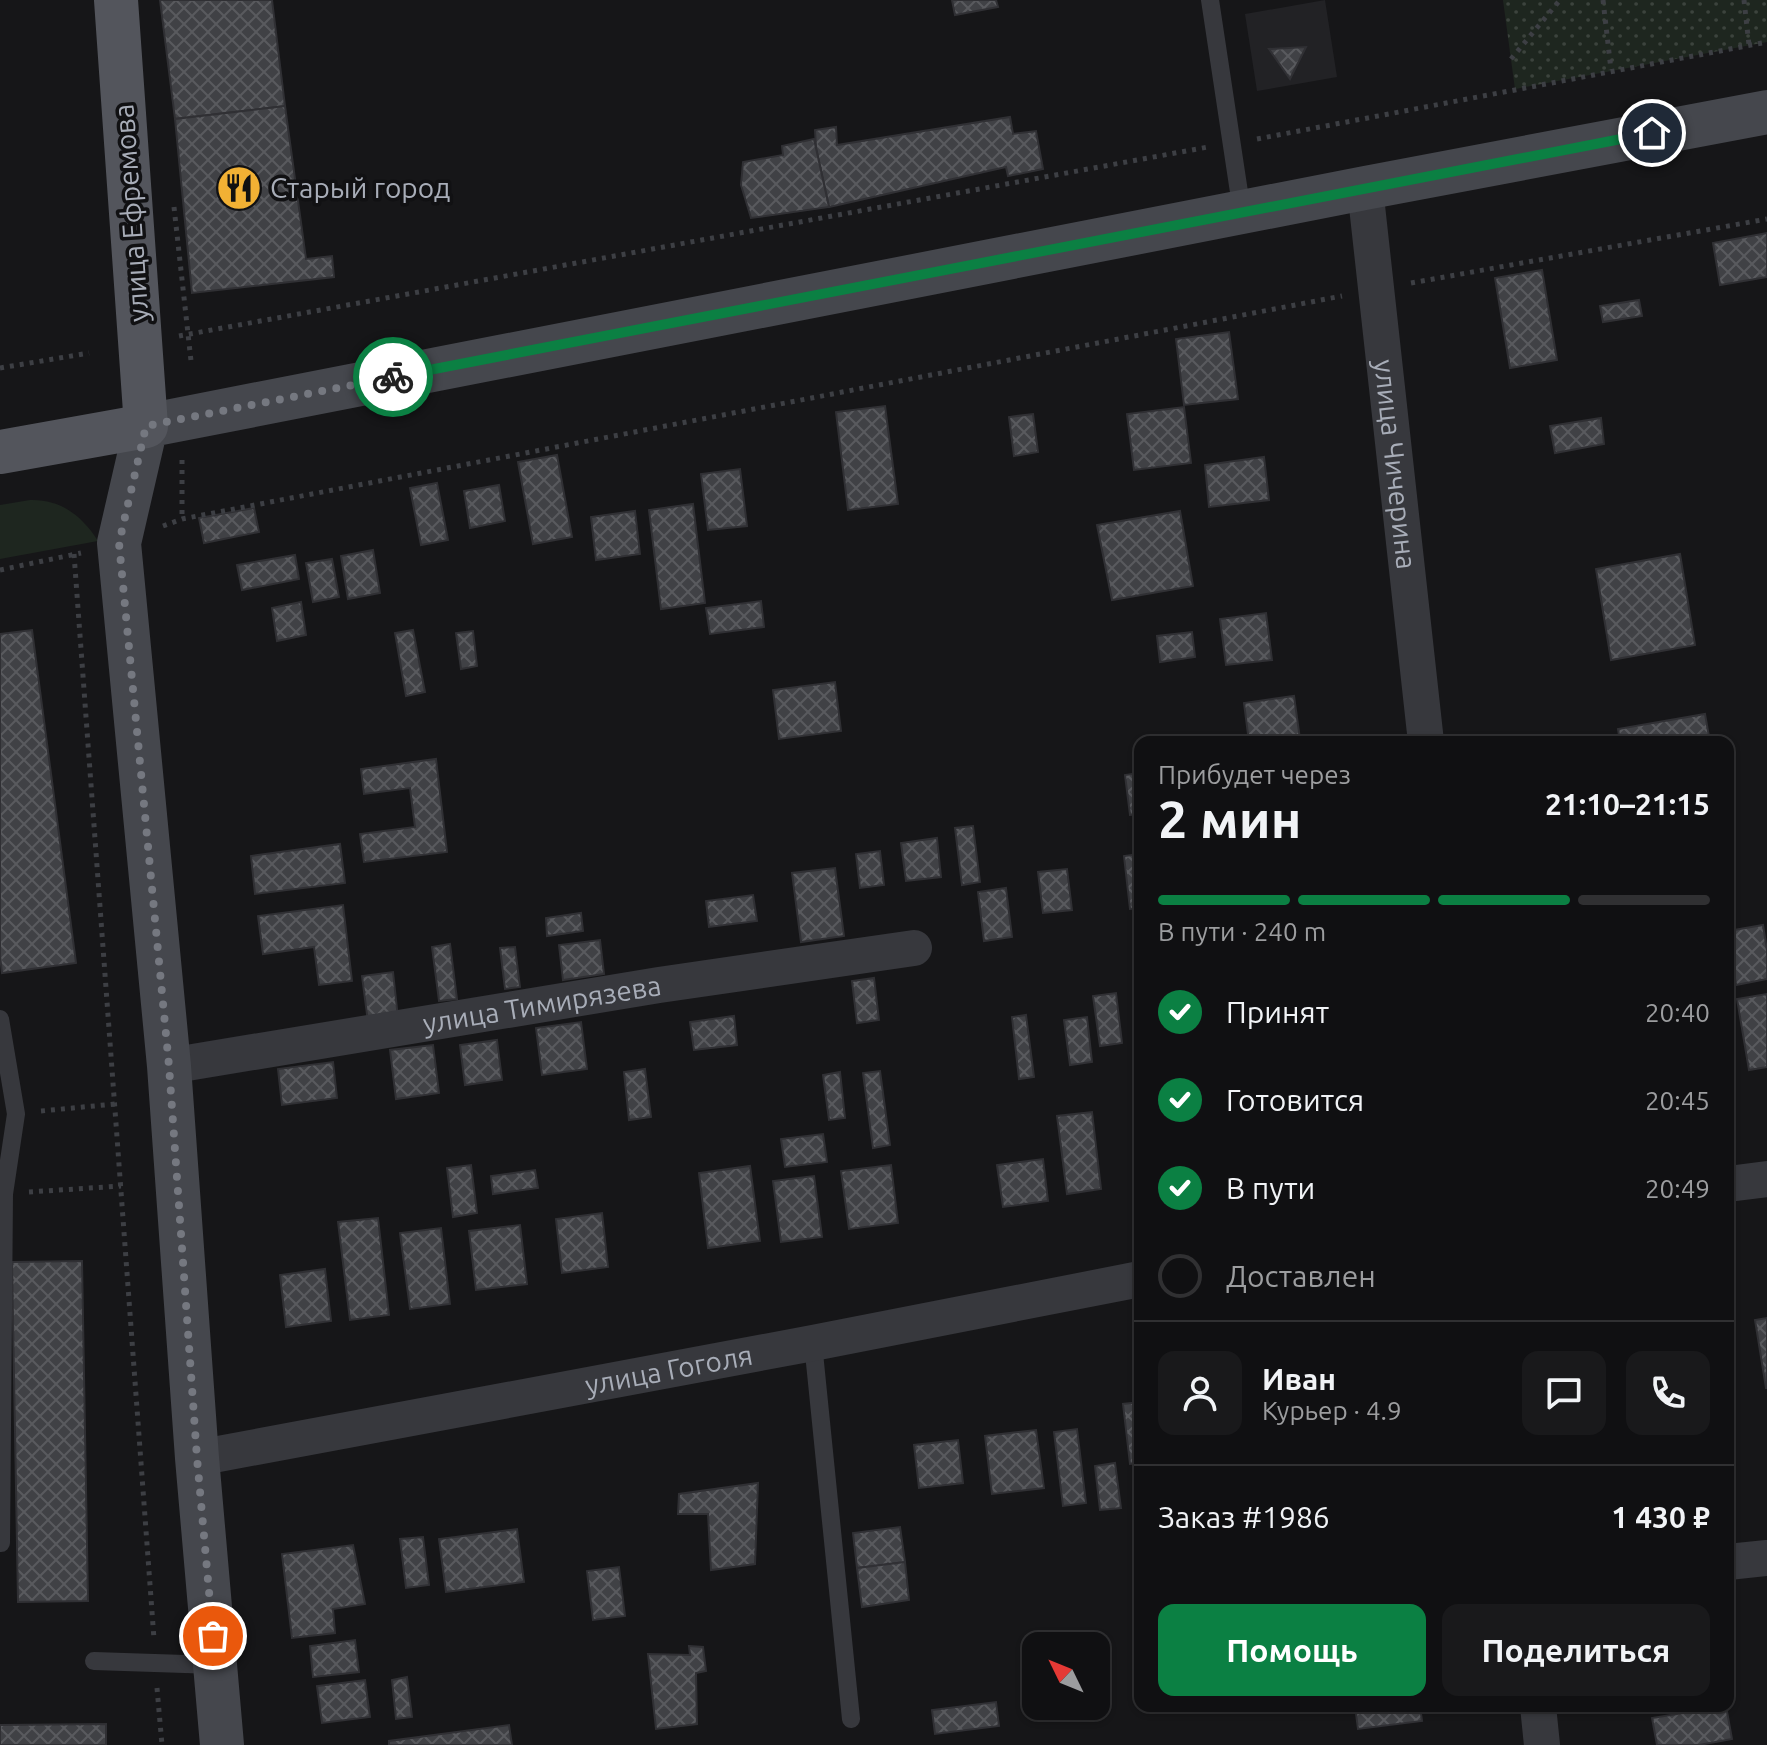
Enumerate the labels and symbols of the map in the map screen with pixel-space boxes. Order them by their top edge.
pin [1618,99,1686,167]
street label: улица Ефремова [107,103,154,323]
restaurant icon: Старый город [215,164,263,212]
place label: Старый город [270,172,451,203]
courier [353,337,433,417]
street label: улица Чичерина [1369,358,1423,571]
street label: улица Тимирязева [420,969,663,1039]
street label: улица Гоголя [582,1339,755,1400]
pin [179,1602,247,1670]
north arrow [1022,1632,1110,1720]

